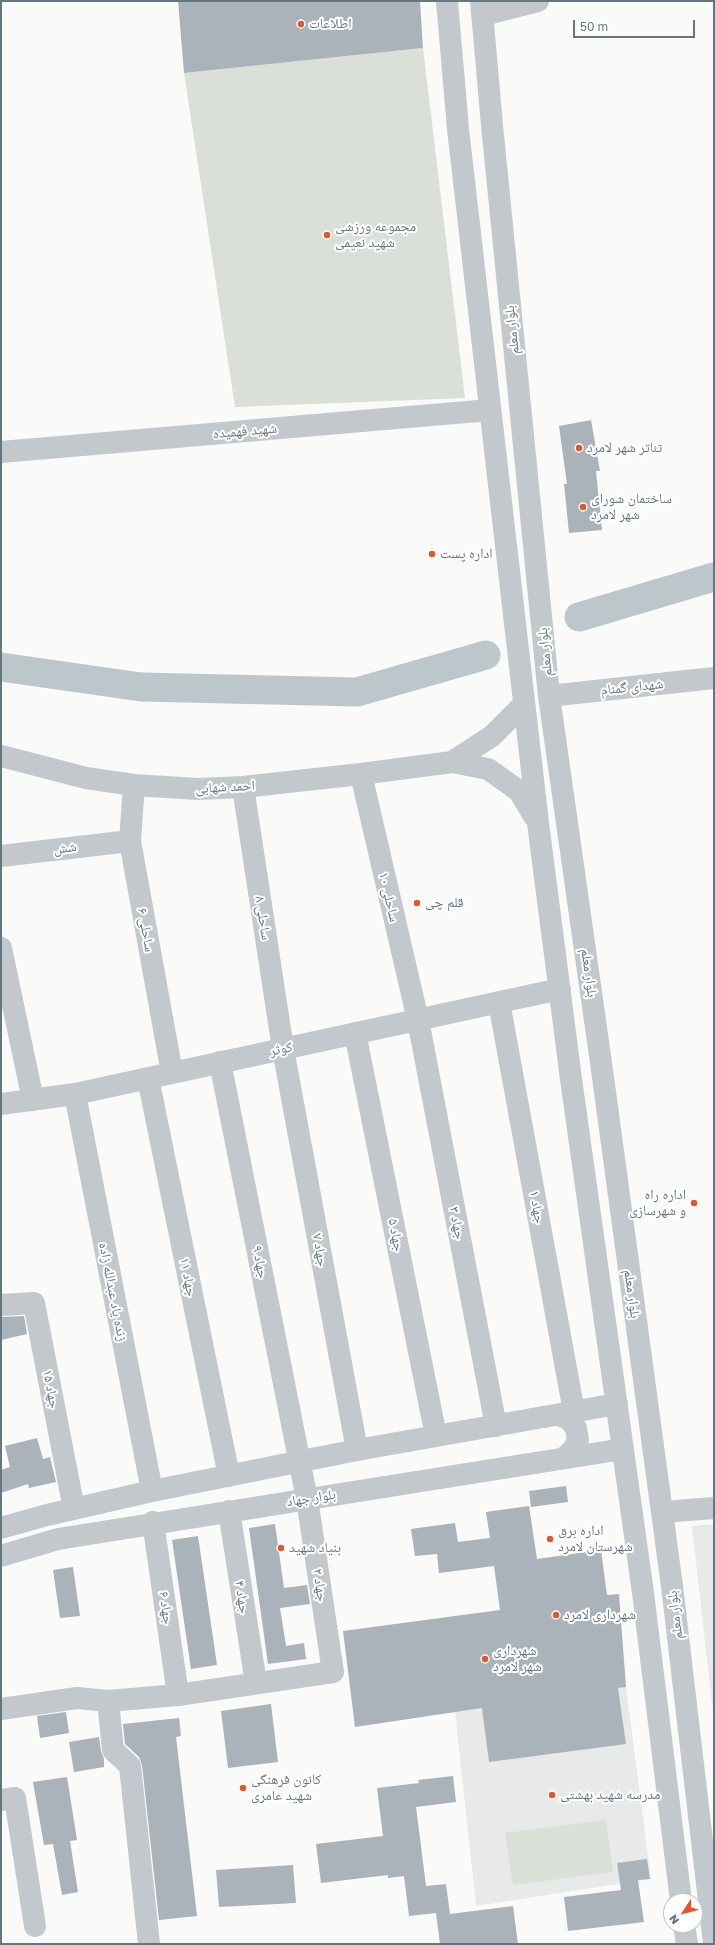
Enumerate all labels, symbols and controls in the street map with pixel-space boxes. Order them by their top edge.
scale bar [575,12,697,38]
place label: اطلاعات [309,16,352,32]
marker: اطلاعات [296,19,306,29]
text: 50 m [580,19,608,34]
place label: مجموعه ورزشی شهید نعیمی [335,219,416,252]
marker: مجموعه ورزشی شهید نعیمی [322,230,332,240]
street label: بلوار معلم [501,305,523,355]
street label: شهید فهمیده [212,420,278,442]
place label: تئاتر شهر لامرد [587,440,662,456]
marker: تئاتر شهر لامرد [574,443,584,453]
place label: ساختمان شورای شهر لامرد [591,491,672,524]
marker: ساختمان شورای شهر لامرد [578,502,588,512]
place label: اداره پست [440,546,493,562]
marker: اداره پست [427,549,437,559]
street label: بلوار معلم [534,627,556,677]
street label: شهدای گمنام [600,675,664,699]
street label: احمد شهابی [195,777,255,797]
street label: شش [52,838,78,858]
street label: ساحلی ۱۰ [375,870,403,924]
street label: ساحلی ۸ [251,895,275,941]
place label: قلم چی [425,895,464,911]
marker: قلم چی [412,898,422,908]
street label: ساحلی ۶ [134,907,158,953]
street label: بلوار معلم [577,948,601,998]
street label: کوثر [268,1038,294,1060]
place label: اداره راه و شهرسازی [629,1187,686,1220]
street label: جهاد ۱ [526,1189,548,1225]
marker: اداره راه و شهرسازی [689,1198,699,1208]
street label: جهاد ۳ [446,1205,468,1241]
street label: جهاد ۵ [385,1217,407,1253]
street label: جهاد ۷ [309,1232,331,1268]
street label: زنده یاد عبدالله زاده [95,1241,131,1343]
street label: جهاد ۹ [249,1244,271,1280]
street label: جهاد ۱۱ [176,1256,200,1298]
street label: بلوار معلم [620,1269,644,1319]
street label: جهاد ۱۵ [39,1368,63,1410]
street label: بلوار جهاد [285,1486,337,1510]
place label: اداره برق شهرستان لامرد [558,1523,633,1556]
marker: اداره برق شهرستان لامرد [545,1534,555,1544]
place label: بنیاد شهید [289,1540,341,1556]
marker: بنیاد شهید [276,1543,286,1553]
street label: جهاد ۲ [309,1567,331,1603]
street label: جهاد ۴ [231,1579,253,1615]
street label: جهاد ۶ [155,1590,177,1626]
street label: بلوار معلم [664,1590,686,1640]
place label: شهرداری لامرد [564,1607,636,1623]
marker: شهرداری لامرد [551,1610,561,1620]
place label: شهرداری شهر لامرد [493,1643,542,1676]
marker: شهرداری شهر لامرد [480,1654,490,1664]
place label: کانون فرهنگی شهید عامری [251,1772,321,1804]
marker: کانون فرهنگی شهید عامری [238,1783,248,1793]
place label: مدرسه شهید بهشتی [560,1787,660,1803]
marker: مدرسه شهید بهشتی [547,1790,557,1800]
north arrow [663,1893,703,1933]
text: N [666,1913,681,1927]

